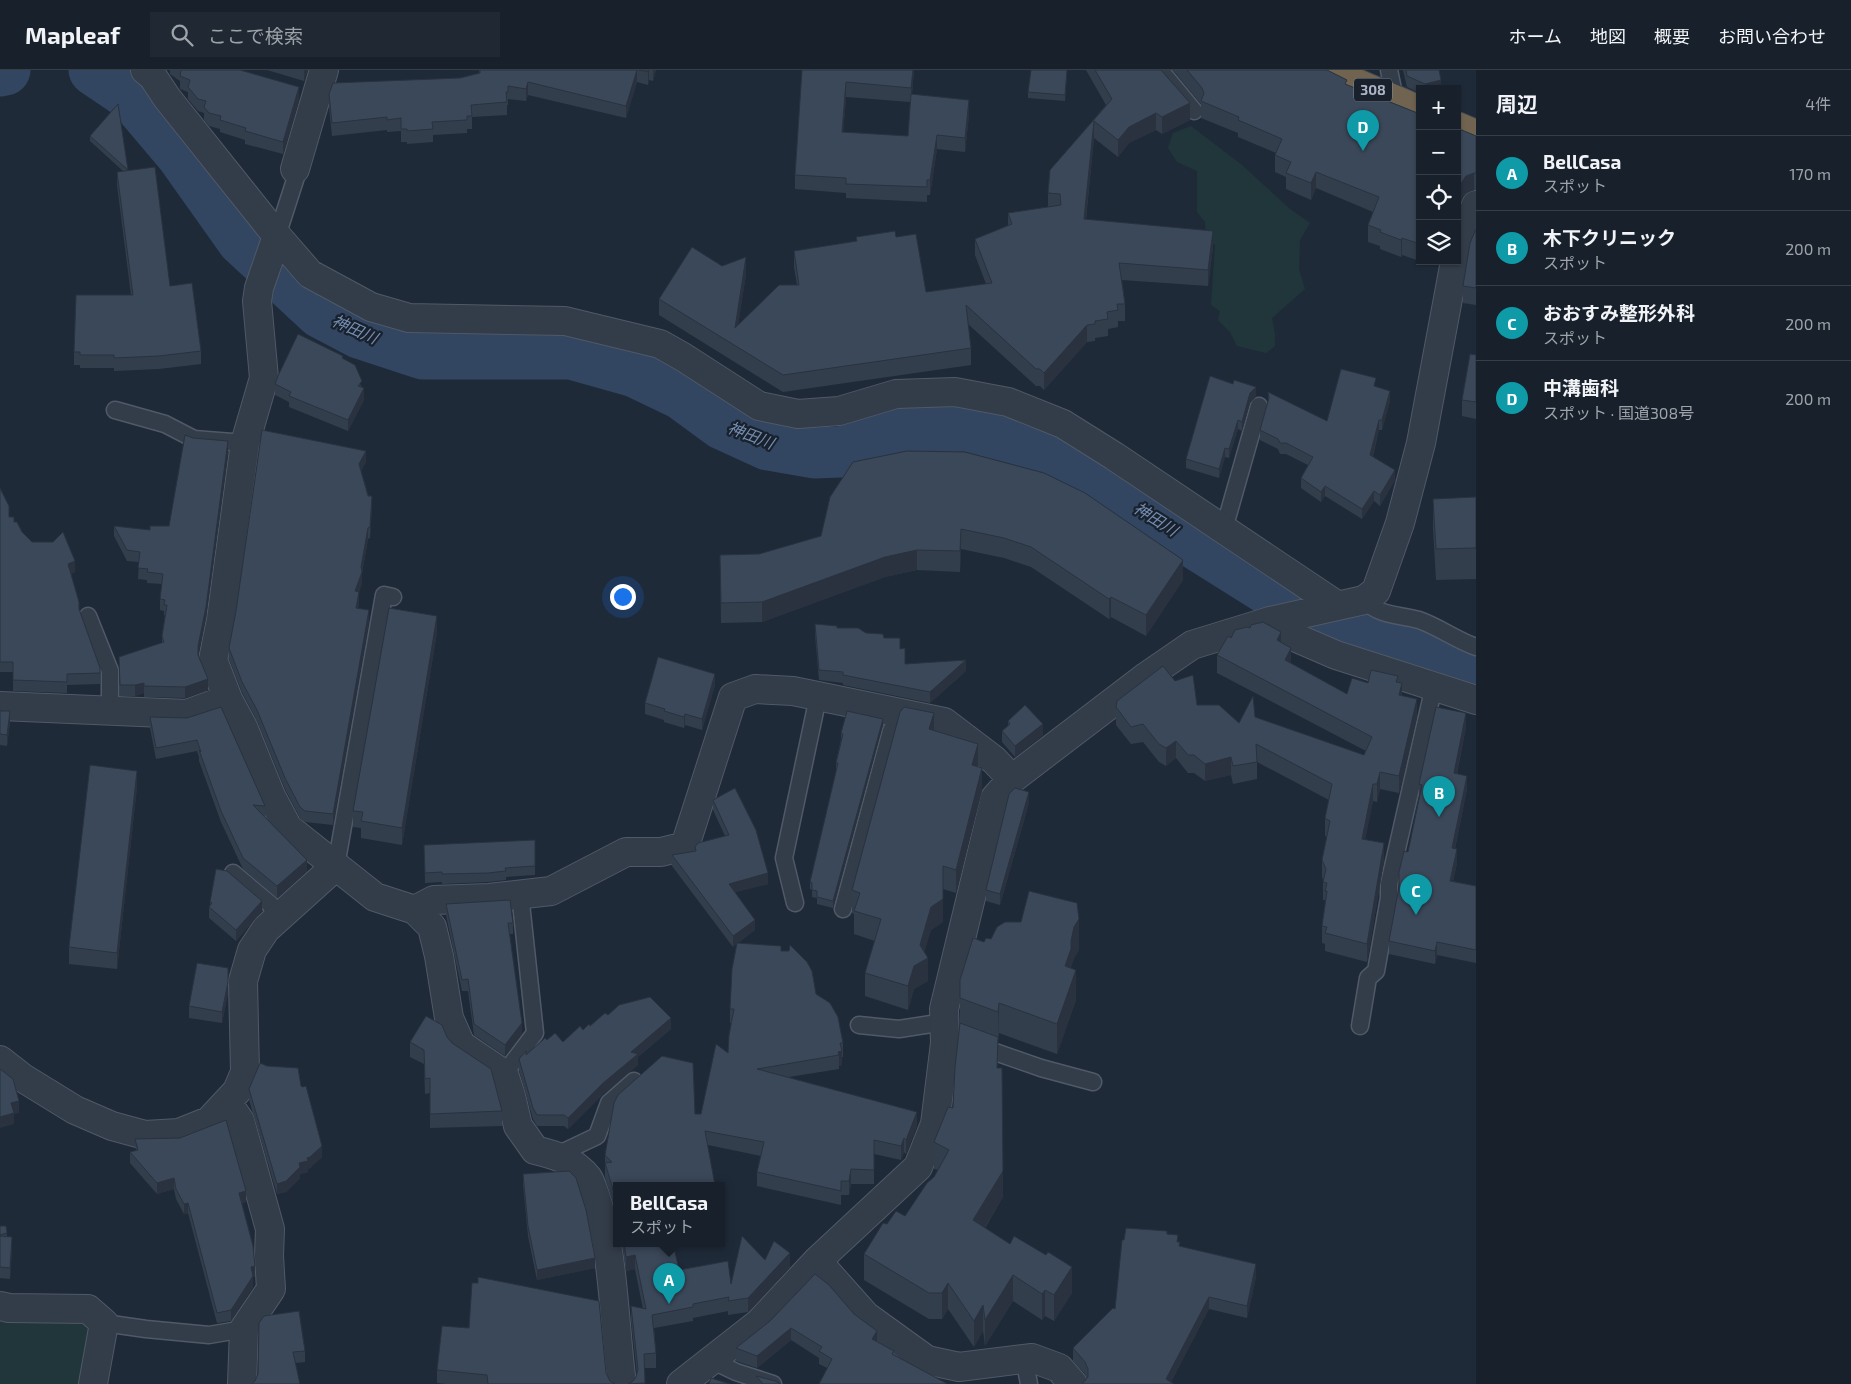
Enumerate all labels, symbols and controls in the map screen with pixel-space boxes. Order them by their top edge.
search box [150,12,500,57]
text: Mapleaf [25,20,120,49]
icon: search [168,21,196,49]
text: ここで検索 [208,24,303,47]
text: ホーム [1509,25,1562,47]
text: 地図 [1590,25,1626,47]
text: 概要 [1654,25,1690,47]
text: お問い合わせ [1718,25,1826,47]
road number: 308 [1354,78,1392,102]
map controls [1416,85,1461,265]
button: + [1416,85,1461,130]
text: 周辺 [1496,91,1538,116]
text: 4件 [1805,94,1831,113]
pin: D [1347,110,1379,151]
button: − [1416,130,1461,175]
text: BellCasa [1543,150,1621,173]
text: A [1507,164,1517,183]
text: 170 m [1789,164,1831,183]
button: locate [1416,175,1461,220]
text: スポット [1543,176,1607,195]
button: layers [1416,220,1461,265]
text: 木下クリニック [1543,226,1676,249]
text: B [1507,239,1517,258]
text: 200 m [1785,239,1831,258]
text: スポット [1543,253,1607,272]
text: おおすみ整形外科 [1543,301,1695,324]
water label: 神田川 [329,310,383,348]
text: C [1507,314,1517,333]
text: 200 m [1785,314,1831,333]
text: スポット [1543,328,1607,347]
text: 中溝歯科 [1543,376,1619,399]
text: D [1507,389,1517,408]
text: 200 m [1785,389,1831,408]
text: スポット · 国道308号 [1543,403,1694,422]
water label: 神田川 [725,417,779,453]
water label: 神田川 [1131,498,1183,540]
your location [610,584,636,610]
pin: B [1423,776,1455,817]
pin: C [1400,874,1432,915]
popup [613,1182,725,1247]
text: BellCasa [630,1191,708,1214]
text: スポット [630,1217,694,1236]
pin: A [653,1263,685,1304]

